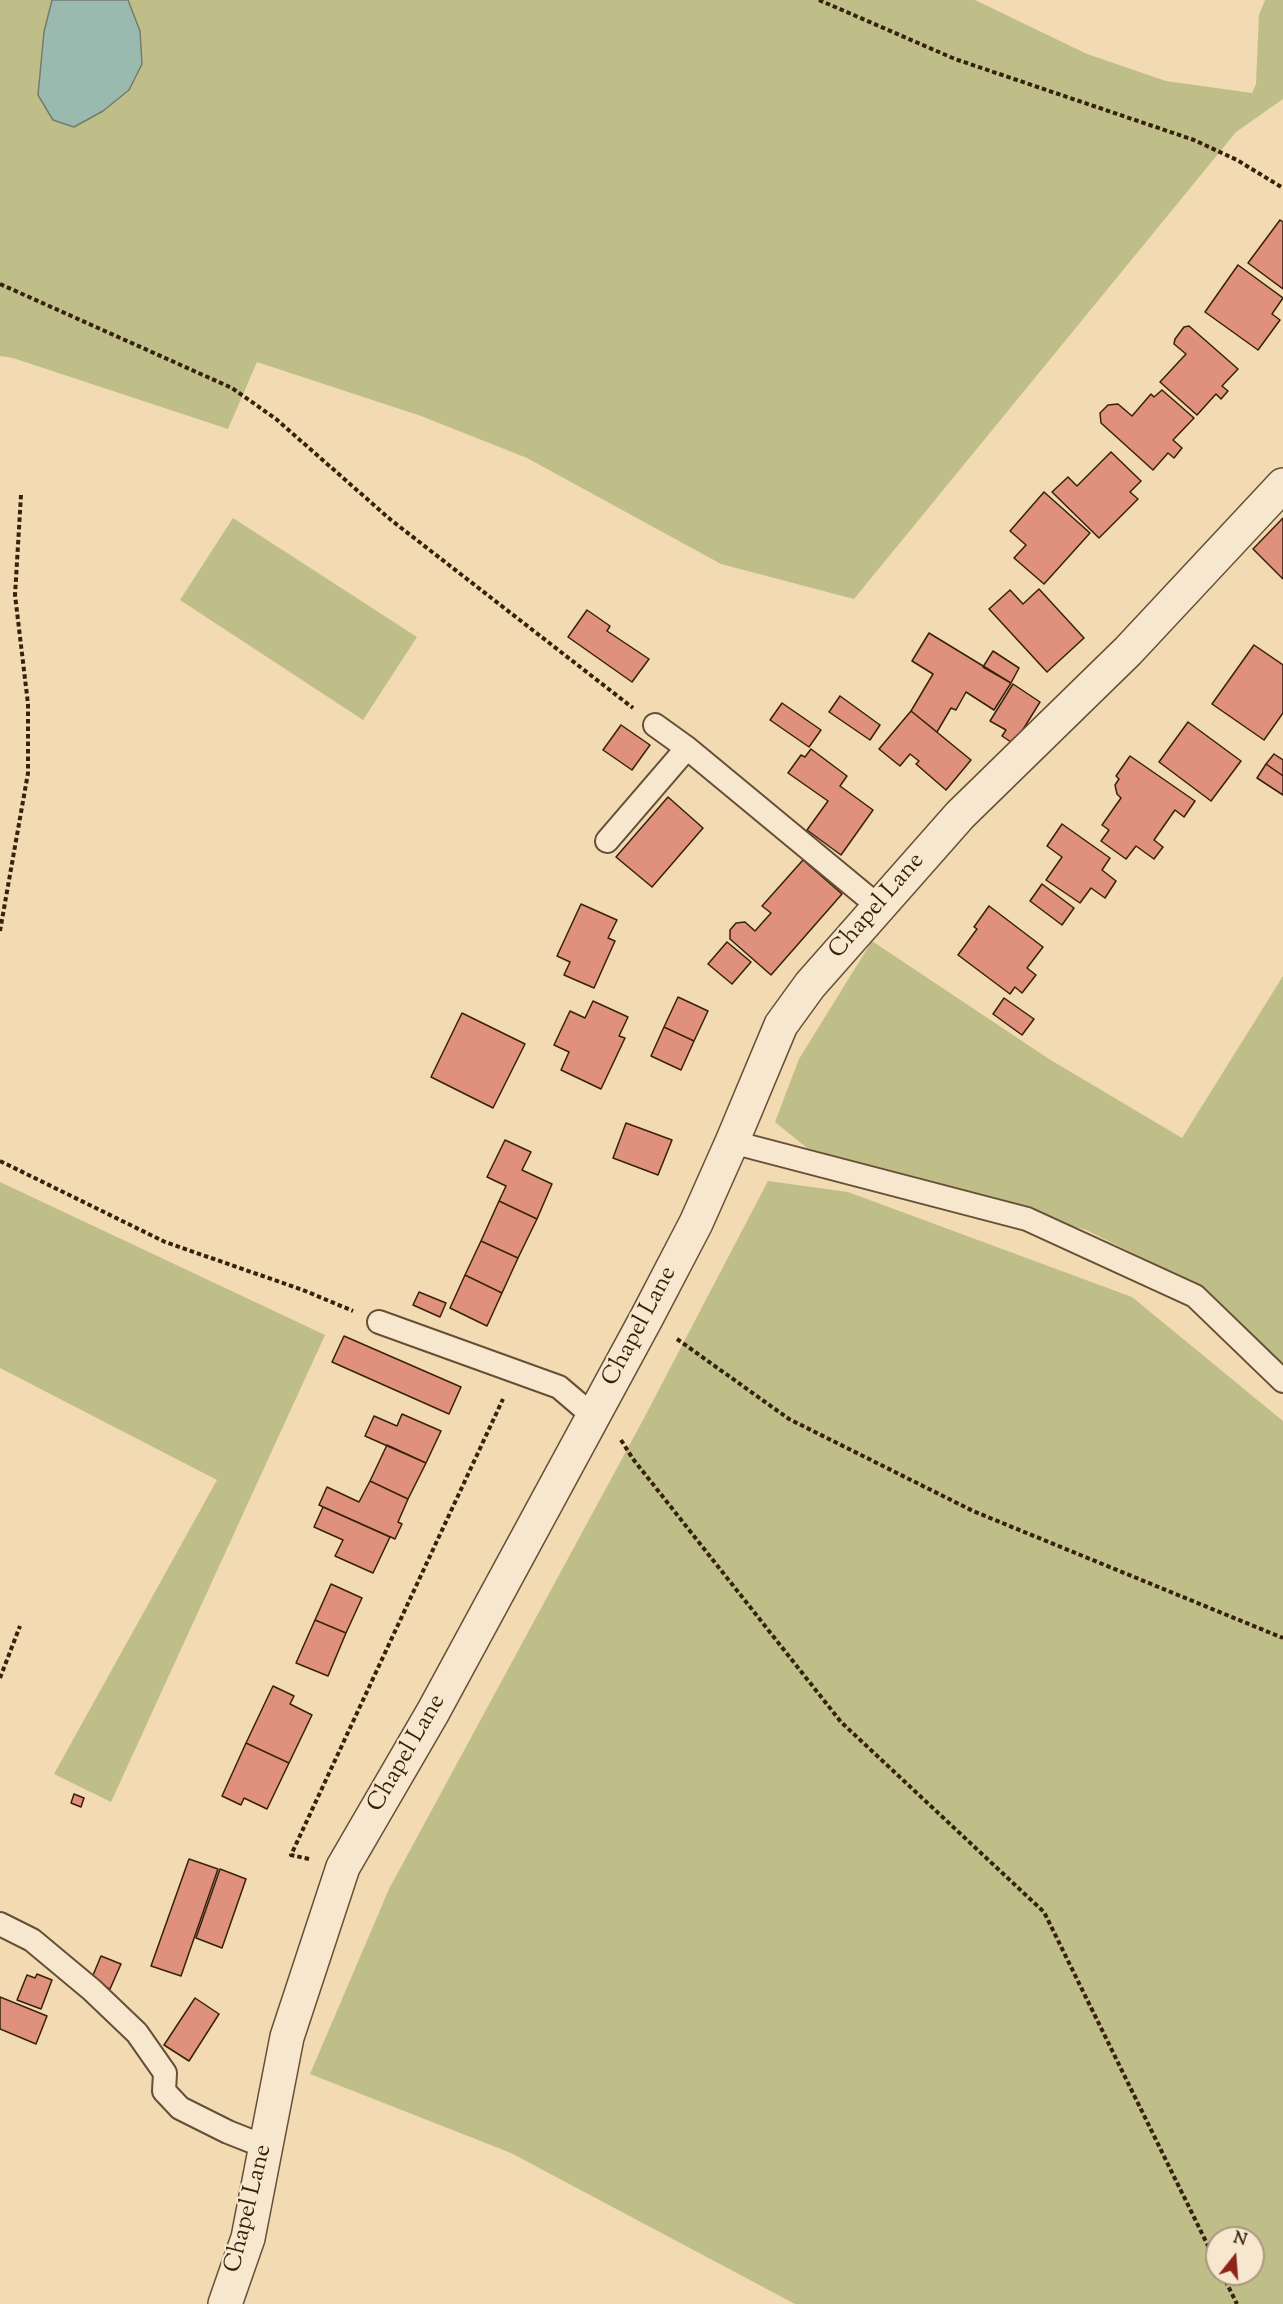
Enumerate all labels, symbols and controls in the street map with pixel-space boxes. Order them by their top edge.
street label: Chapel Lane [824,848,932,966]
street label: Chapel Lane [598,1262,684,1392]
street label: Chapel Lane [363,1690,453,1818]
street label: Chapel Lane [220,2142,280,2276]
north arrow [1205,2226,1265,2286]
text: N [1230,2227,1249,2253]

